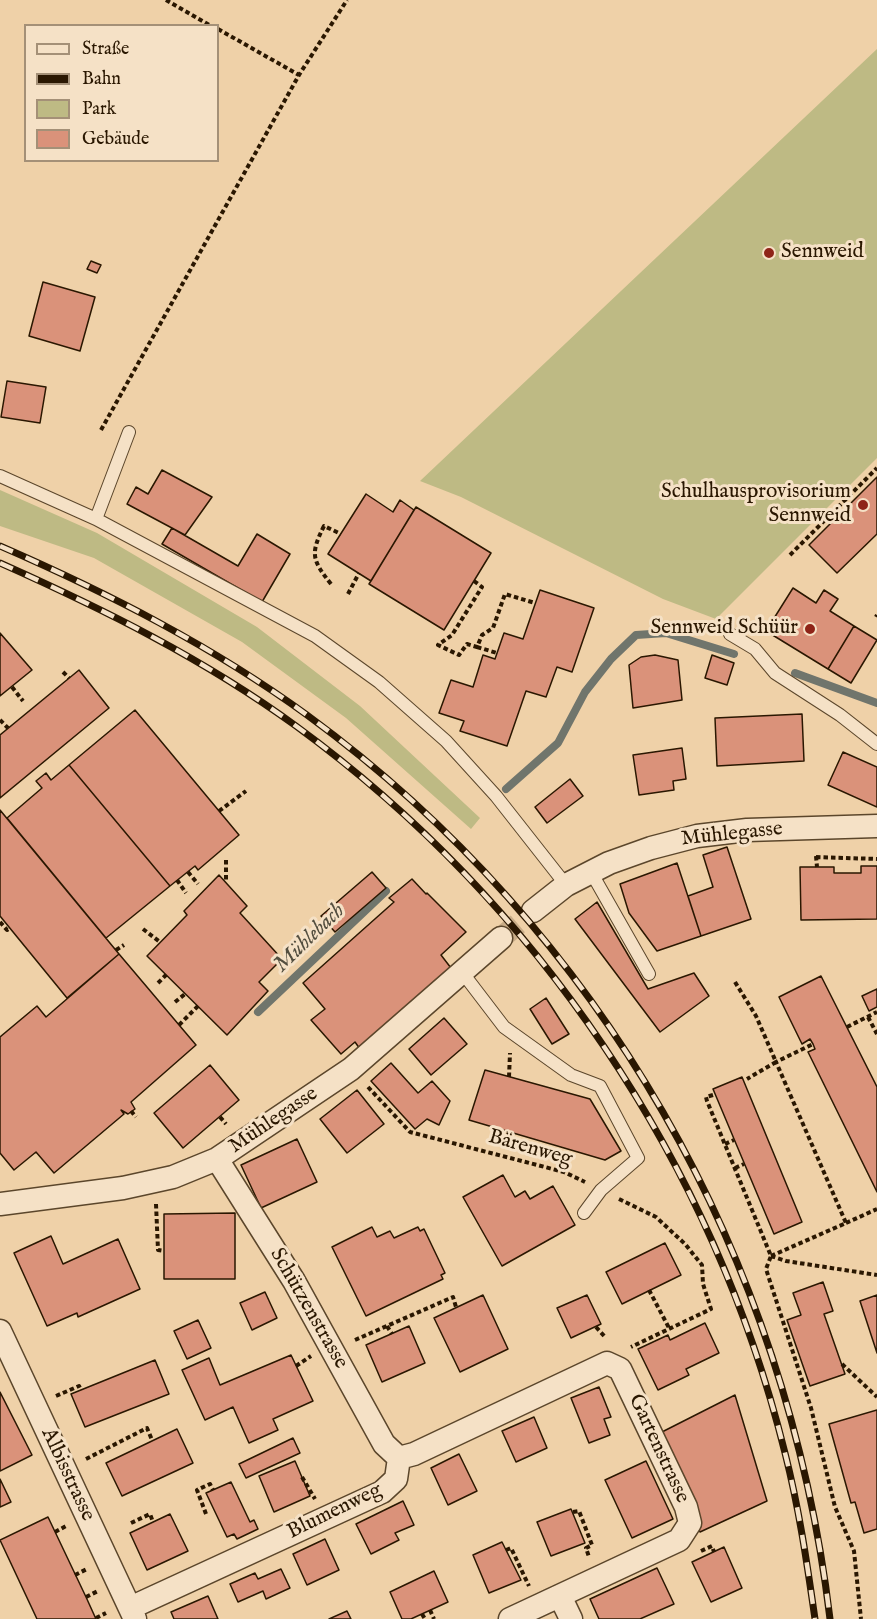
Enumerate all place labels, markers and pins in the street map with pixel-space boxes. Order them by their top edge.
place label: Sennweid [781,240,864,266]
marker: Sennweid [762,246,776,260]
place label: Schulhausprovisorium Sennweid [661,480,851,530]
marker: Schulhausprovisorium Sennweid [856,498,870,512]
place label: Sennweid Schüür [650,616,798,642]
marker: Sennweid Schüür [803,622,817,636]

